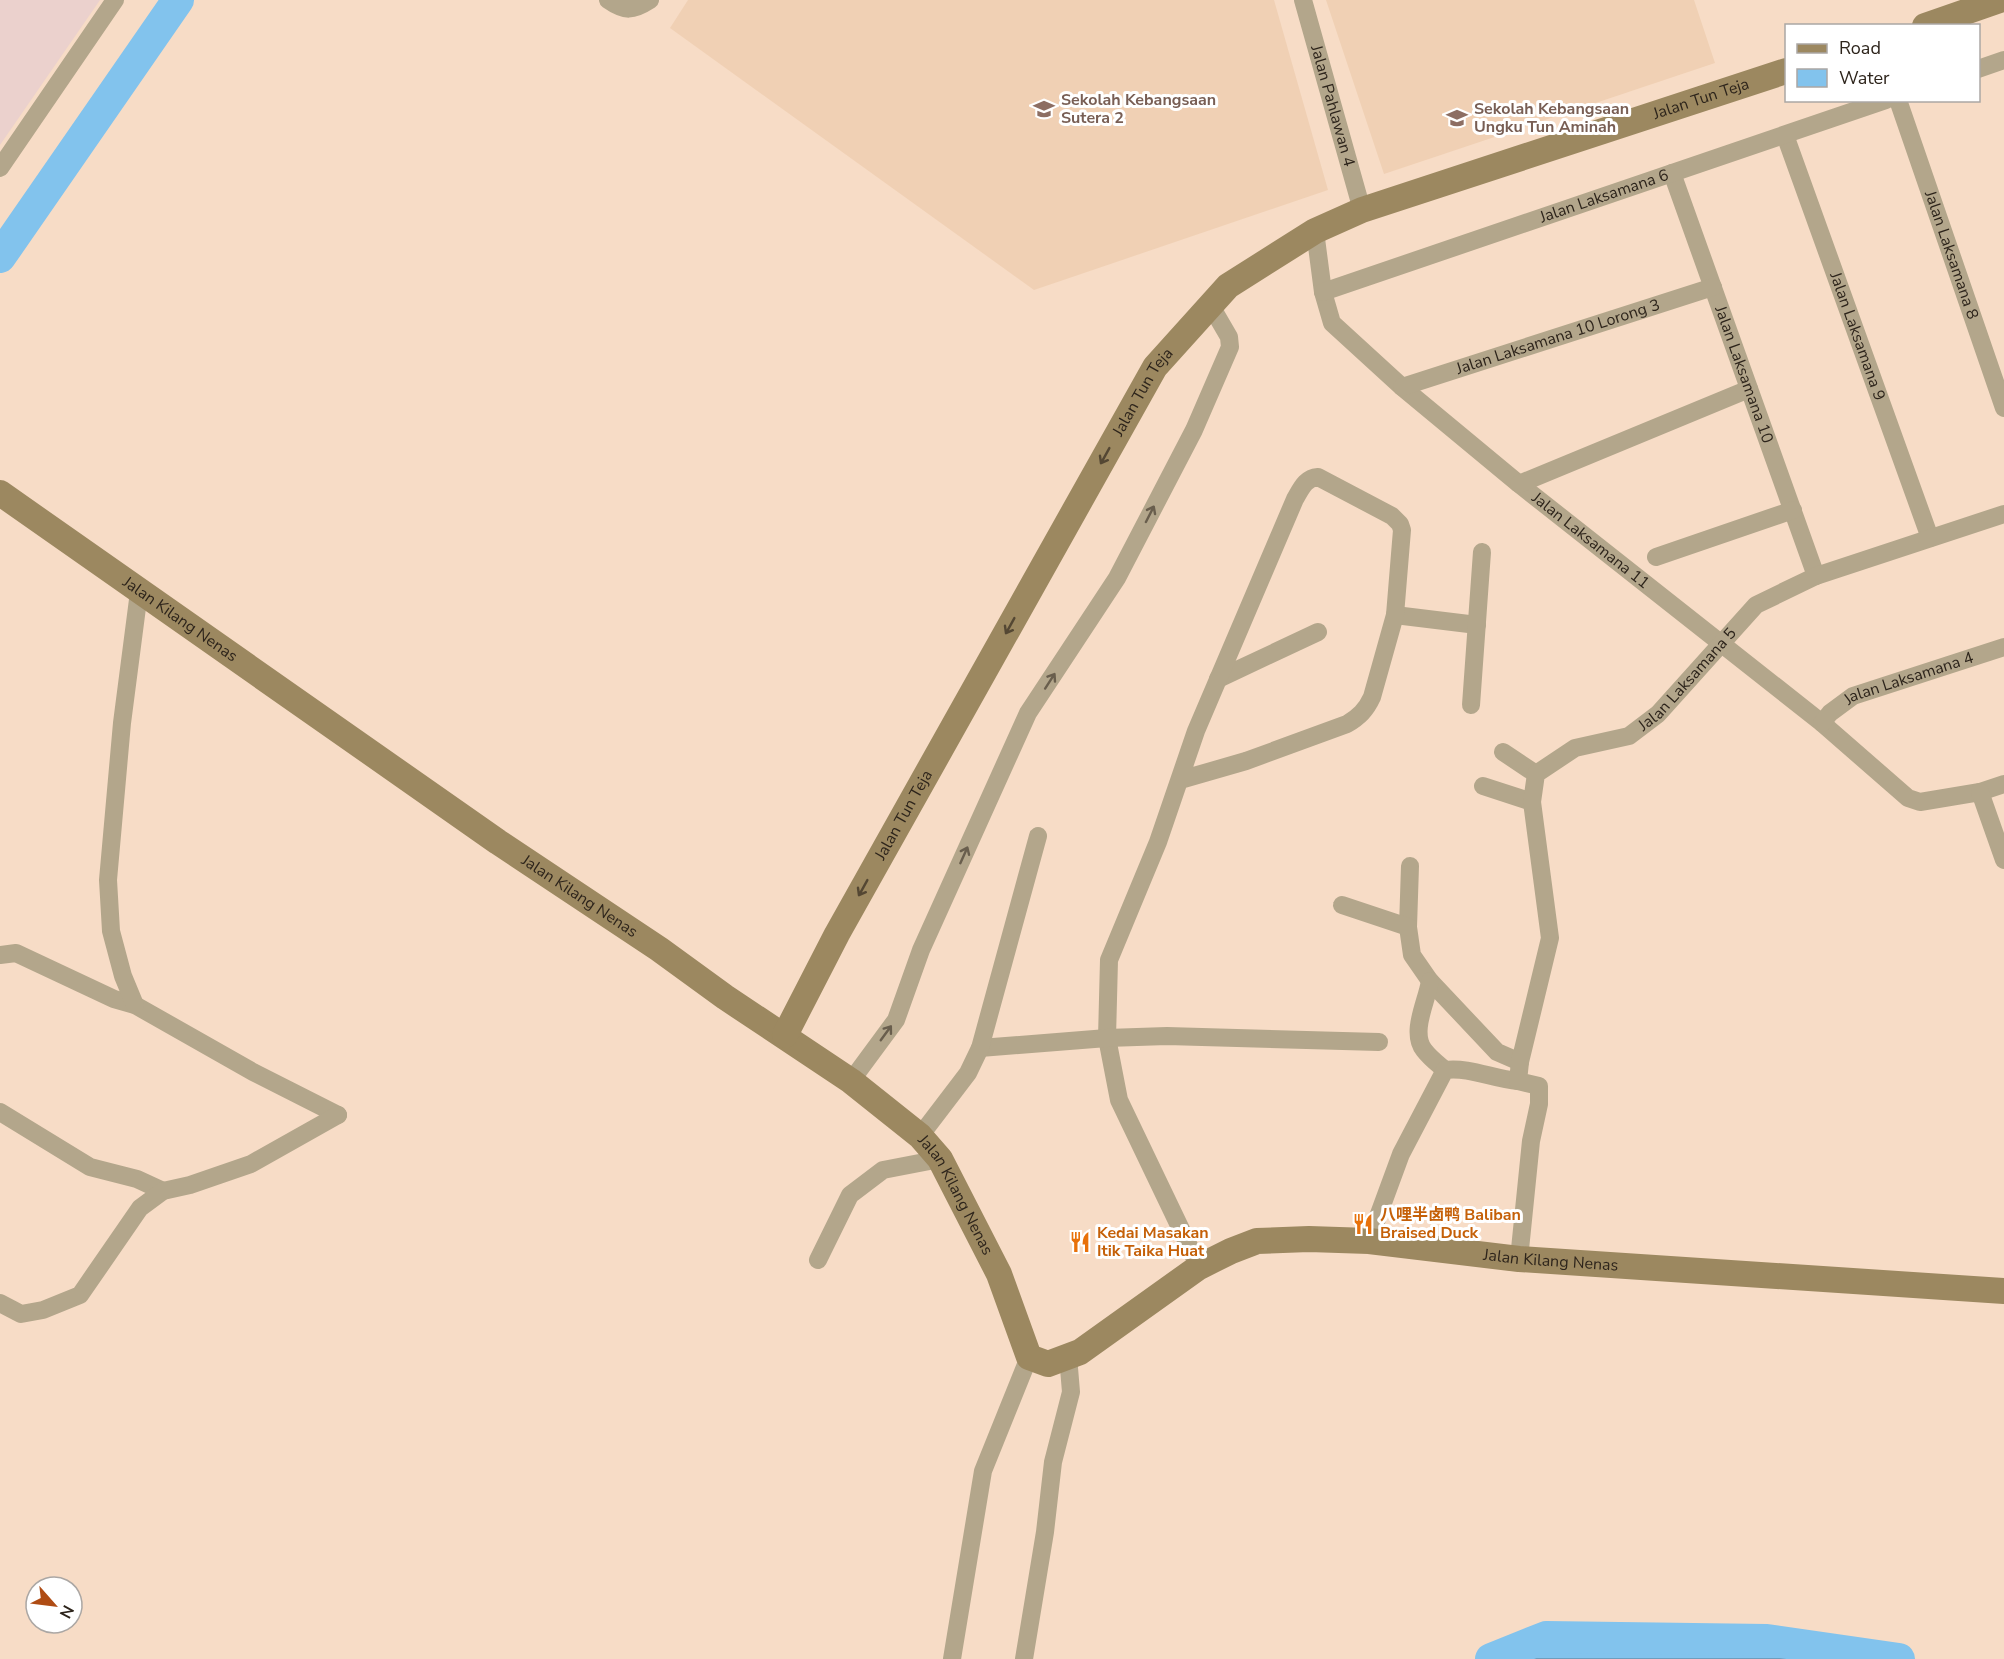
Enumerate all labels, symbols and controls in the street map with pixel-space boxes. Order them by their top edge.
legend [1785,24,1980,102]
text: Road [1839,36,1881,60]
street label: Jalan Pahlawan 4 [1305,42,1360,170]
text: Water [1839,66,1890,90]
street label: Jalan Tun Teja [1649,73,1752,125]
place label: Sekolah Kebangsaan Sutera 2 [1061,89,1216,129]
school or university icon: Sekolah Kebangsaan Sutera 2 [1032,97,1056,121]
place label: Sekolah Kebangsaan Ungku Tun Aminah [1474,98,1629,138]
school or university icon: Sekolah Kebangsaan Ungku Tun Aminah [1445,106,1469,130]
street label: Jalan Laksamana 6 [1536,164,1671,229]
street label: Jalan Laksamana 8 [1919,187,1984,322]
street label: Jalan Laksamana 9 [1824,268,1891,404]
street label: Jalan Laksamana 10 Lorong 3 [1452,294,1663,380]
street label: Jalan Laksamana 10 [1709,302,1779,446]
street label: Jalan Tun Teja [1107,343,1178,441]
one-way arrow [1099,447,1111,464]
street label: Jalan Laksamana 11 [1526,487,1654,594]
one-way arrow [1145,505,1156,523]
street label: Jalan Kilang Nenas [118,571,242,667]
one-way arrow [1004,617,1016,634]
street label: Jalan Laksamana 5 [1633,623,1741,737]
street label: Jalan Laksamana 4 [1839,647,1977,711]
one-way arrow [1043,672,1056,689]
street label: Jalan Tun Teja [869,766,938,865]
one-way arrow [959,847,971,865]
street label: Jalan Kilang Nenas [516,849,642,943]
one-way arrow [857,878,868,896]
one-way arrow [880,1026,892,1042]
street label: Jalan Kilang Nenas [912,1129,998,1259]
place label: 八哩半卤鸭 Baliban Braised Duck [1380,1204,1521,1244]
restaurant icon: 八哩半卤鸭 Baliban Braised Duck [1351,1212,1375,1236]
place label: Kedai Masakan Itik Taika Huat [1097,1222,1209,1262]
restaurant icon: Kedai Masakan Itik Taika Huat [1068,1230,1092,1254]
street label: Jalan Kilang Nenas [1481,1244,1619,1277]
north arrow [24,1575,84,1635]
text: N [54,1601,79,1622]

